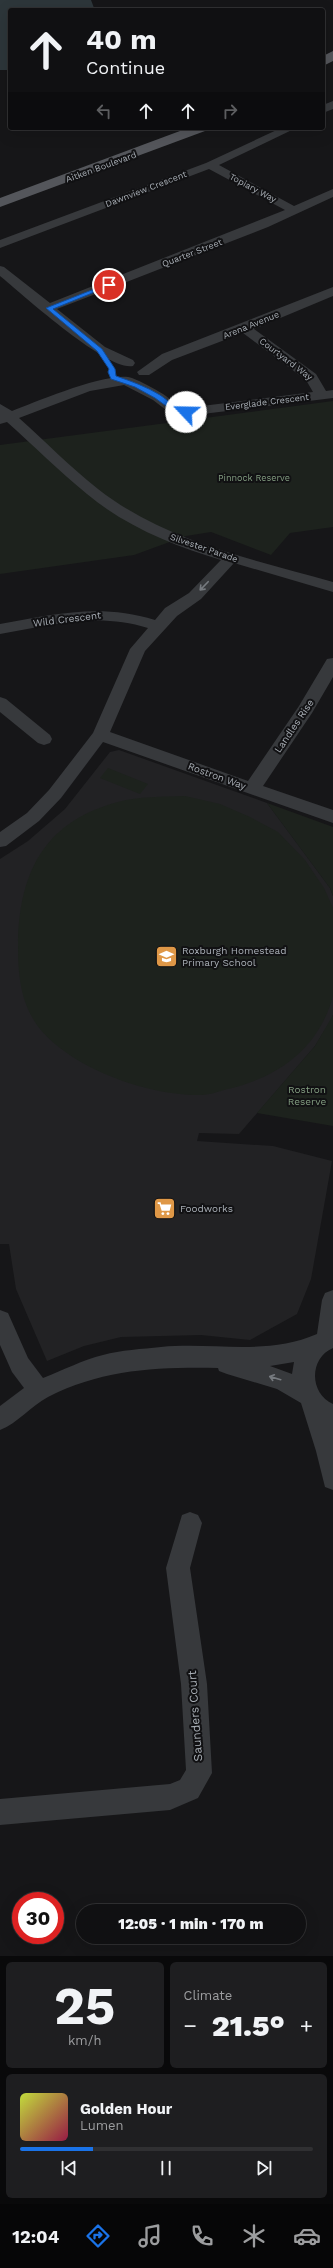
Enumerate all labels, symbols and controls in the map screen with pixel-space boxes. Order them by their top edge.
text: 40 m [86,23,156,56]
icon: ahead [20,24,72,76]
text: Continue [86,57,165,78]
icon: left [93,100,115,122]
icon: ahead [135,100,157,122]
icon: ahead [177,100,199,122]
icon: right [219,100,241,122]
street label: Aitken Boulevard [64,150,138,184]
street label: Dawnview Crescent [104,169,188,209]
street label: Topiary Way [228,171,278,205]
street label: Quarter Street [161,237,224,269]
pin [92,268,126,302]
icon: arrive [98,274,120,296]
street label: Arena Avenue [221,309,281,341]
street label: Courtyard Way [258,336,315,382]
position arrow [165,391,207,433]
street label: Everglade Crescent [224,392,310,412]
park label: Pinnock Reserve [218,473,290,483]
street label: Silvester Parade [169,532,239,564]
one-way arrow [199,581,209,591]
street label: Wild Crescent [32,609,102,629]
street label: Landles Rise [272,697,316,755]
street label: Rostron Way [186,760,248,792]
school or university icon: Roxburgh Homestead Primary School [153,943,179,969]
place label: Roxburgh Homestead Primary School [182,945,287,968]
park label: Rostron Reserve [288,1084,326,1107]
supermarket icon: Foodworks [151,1195,177,1221]
place label: Foodworks [180,1203,233,1214]
one-way arrow [269,1374,282,1381]
street label: Saunders Court [185,1670,205,1762]
speed limit sign: 30 [12,1892,64,1944]
text: 12:05 · 1 min · 170 m [118,1915,264,1933]
text: 25 [54,1976,115,2037]
text: Climate [184,1988,232,2003]
text: 21.5° [212,2008,285,2043]
text: − [184,2013,197,2038]
text: + [300,2013,313,2038]
text: km/h [68,2033,102,2048]
text: Golden Hour [80,2100,172,2118]
text: Lumen [80,2118,124,2133]
icon: previous [58,2157,80,2179]
icon: pause [155,2157,177,2179]
icon: next [253,2157,275,2179]
icon: directions [84,2222,112,2250]
icon: music [136,2222,164,2250]
icon: phone [188,2222,216,2250]
icon: climate [240,2222,268,2250]
icon: car [293,2222,321,2250]
text: 12:04 [12,2226,59,2247]

